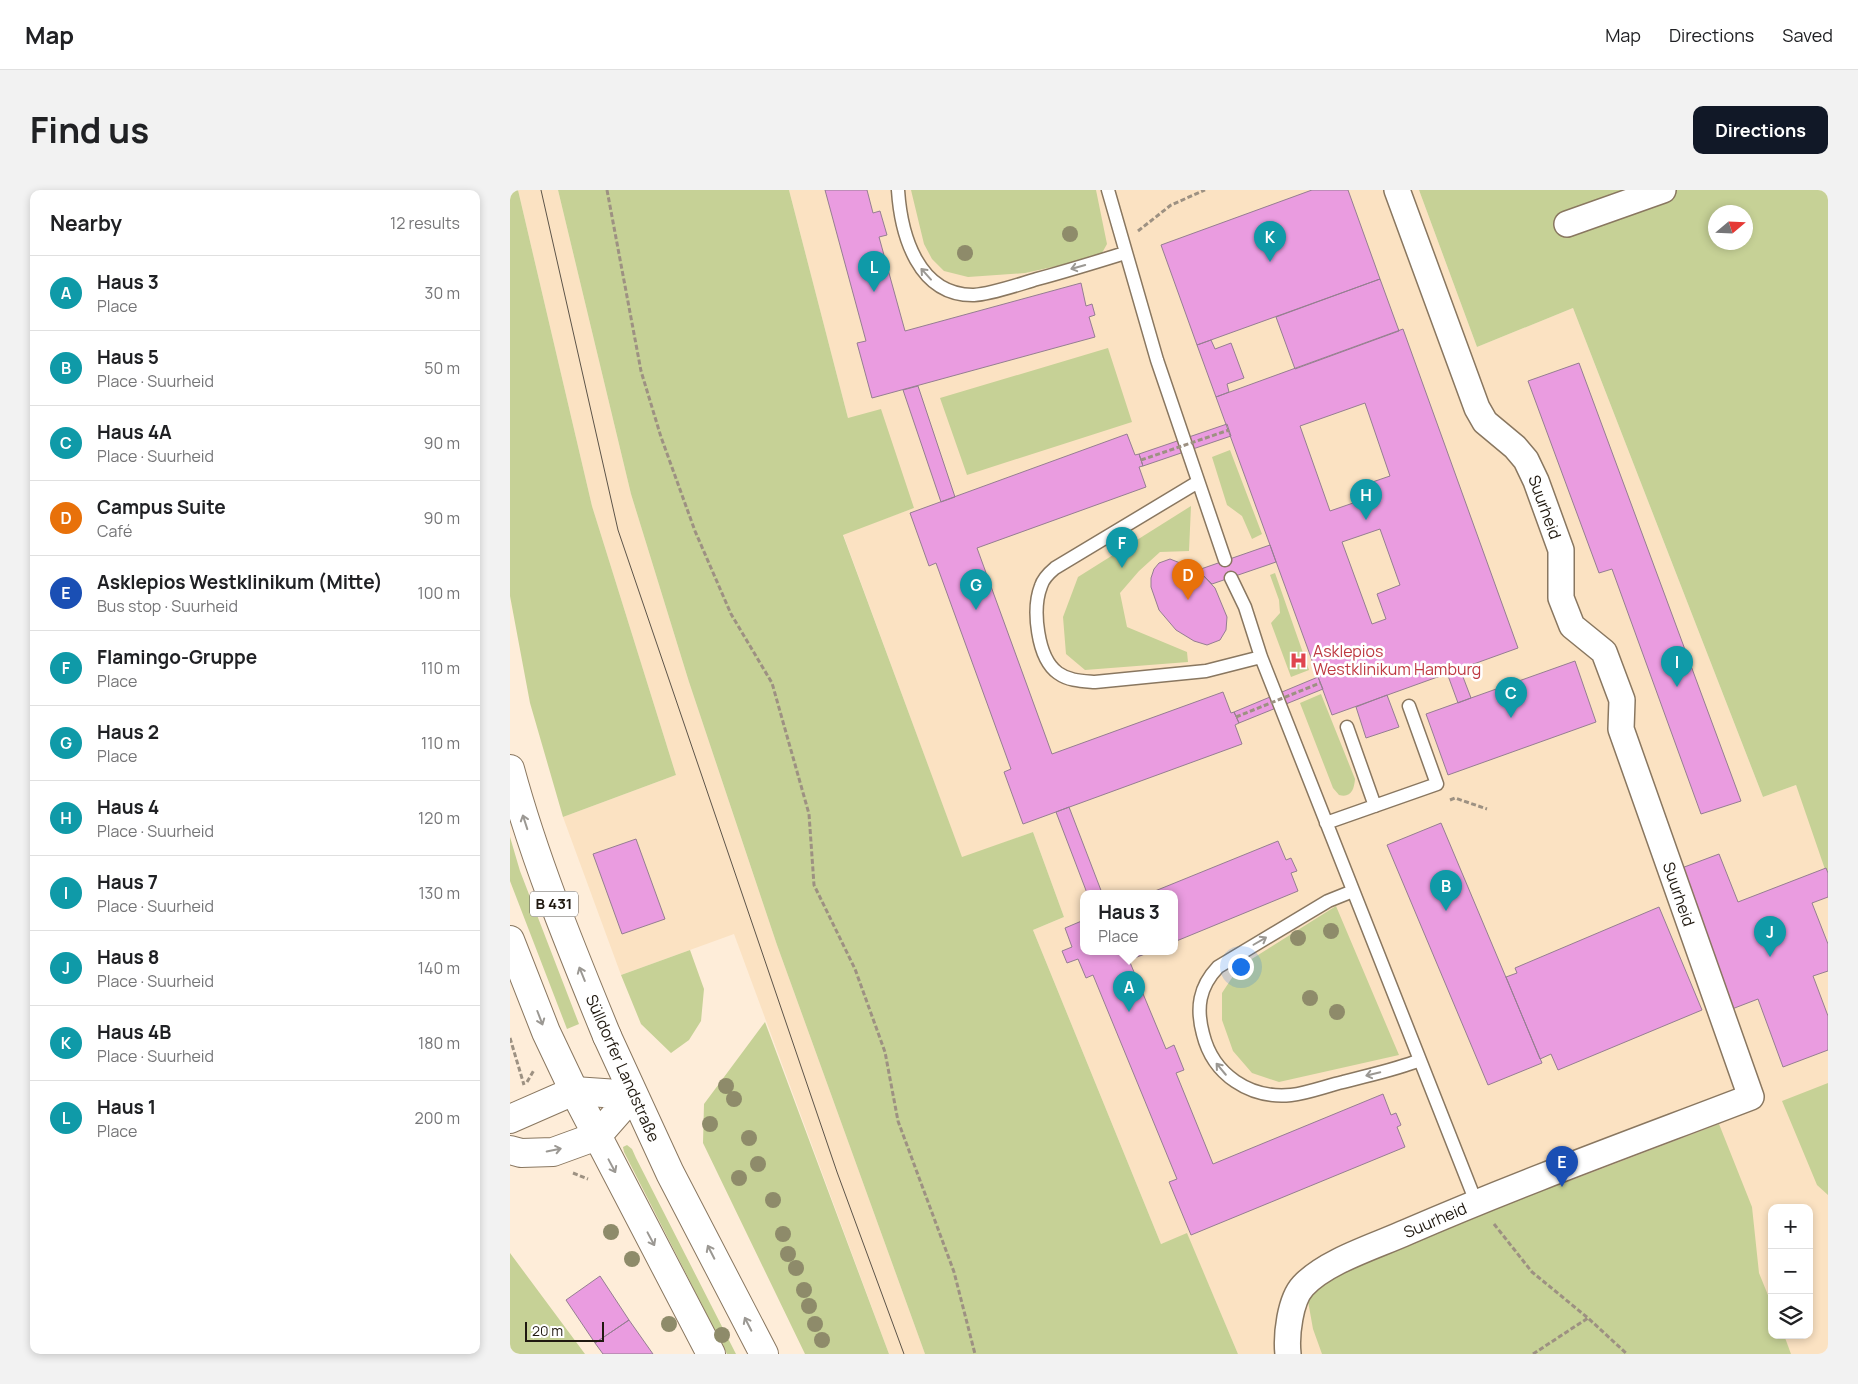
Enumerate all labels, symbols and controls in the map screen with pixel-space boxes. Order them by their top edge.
text: Map [25,18,74,51]
text: Map [1605,23,1641,47]
text: Directions [1669,23,1754,47]
text: Saved [1782,23,1833,47]
text: Find us [30,106,149,154]
button: Directions [1693,106,1828,154]
north arrow [1708,205,1753,250]
text: Nearby [50,209,122,237]
text: 12 results [390,212,460,234]
pin: K [1254,221,1286,262]
pin: L [858,251,890,292]
one-way arrow [1071,263,1087,273]
one-way arrow [920,268,932,281]
text: Haus 3 [97,269,159,295]
text: A [61,282,71,304]
text: 30 m [425,282,460,304]
text: Place [97,295,137,317]
text: Haus 5 [97,344,159,370]
text: B [61,357,71,379]
text: 50 m [424,357,460,379]
text: Place · Suurheid [97,370,214,392]
text: Haus 4A [97,419,172,445]
text: C [60,432,72,454]
text: 90 m [424,432,460,454]
text: Place · Suurheid [97,445,214,467]
street label: Suurheid [1523,472,1567,542]
pin: H [1350,479,1382,520]
text: Campus Suite [97,494,226,520]
text: D [60,507,72,529]
text: 90 m [424,507,460,529]
text: Café [97,520,132,542]
pin: F [1106,527,1138,568]
pin: D [1172,559,1204,600]
text: Asklepios Westklinikum (Mitte) [97,569,383,595]
pin: G [960,569,992,610]
text: E [61,582,71,604]
text: 100 m [417,582,460,604]
text: Bus stop · Suurheid [97,595,238,617]
place label: Asklepios Westklinikum Hamburg [1313,640,1481,680]
text: Flamingo-Gruppe [97,644,257,670]
pin: I [1661,646,1693,687]
hospital icon: Asklepios Westklinikum Hamburg [1289,650,1309,670]
text: F [62,657,70,679]
text: 110 m [421,657,460,679]
text: Place [97,670,137,692]
pin: C [1495,677,1527,718]
text: Haus 2 [97,719,159,745]
text: G [60,732,72,754]
text: 110 m [421,732,460,754]
text: Place [97,745,137,767]
text: Haus 4 [97,794,159,820]
text: H [60,807,72,829]
text: 120 m [418,807,460,829]
one-way arrow [520,814,530,830]
text: Place · Suurheid [97,820,214,842]
street label: Suurheid [1658,859,1700,929]
text: Haus 7 [97,869,158,895]
pin: B [1430,870,1462,911]
text: I [64,882,68,904]
text: 130 m [418,882,460,904]
popup [1080,890,1178,955]
road number: B 431 [530,892,578,916]
text: Place · Suurheid [97,895,214,917]
text: Haus 3 [1098,899,1160,925]
pin: J [1754,916,1786,957]
text: Place [1098,925,1138,947]
one-way arrow [1253,935,1267,945]
text: Haus 8 [97,944,159,970]
your location [1228,954,1254,980]
text: J [62,957,70,979]
text: 140 m [418,957,460,979]
one-way arrow [576,967,586,982]
text: Place · Suurheid [97,970,214,992]
pin: A [1113,971,1145,1012]
street label: Sülldorfer Landstraße [581,991,665,1145]
one-way arrow [536,1010,545,1025]
text: Haus 4B [97,1019,171,1045]
text: K [61,1032,71,1054]
text: 180 m [418,1032,460,1054]
text: Place · Suurheid [97,1045,214,1067]
one-way arrow [1216,1062,1227,1075]
one-way arrow [1366,1070,1382,1079]
text: Haus 1 [97,1094,156,1120]
text: L [62,1107,70,1129]
text: 200 m [415,1107,460,1129]
text: Place [97,1120,137,1142]
one-way arrow [546,1145,562,1154]
pin: E [1546,1146,1578,1187]
one-way arrow [608,1158,617,1173]
street label: Suurheid [1400,1197,1470,1243]
map controls [1768,1204,1813,1339]
button: + [1768,1204,1813,1249]
one-way arrow [646,1232,656,1247]
one-way arrow [706,1244,716,1259]
button: − [1768,1249,1813,1294]
button: layers [1768,1294,1813,1339]
one-way arrow [743,1317,753,1332]
scale bar [525,1319,604,1342]
text: 20 m [532,1321,563,1340]

